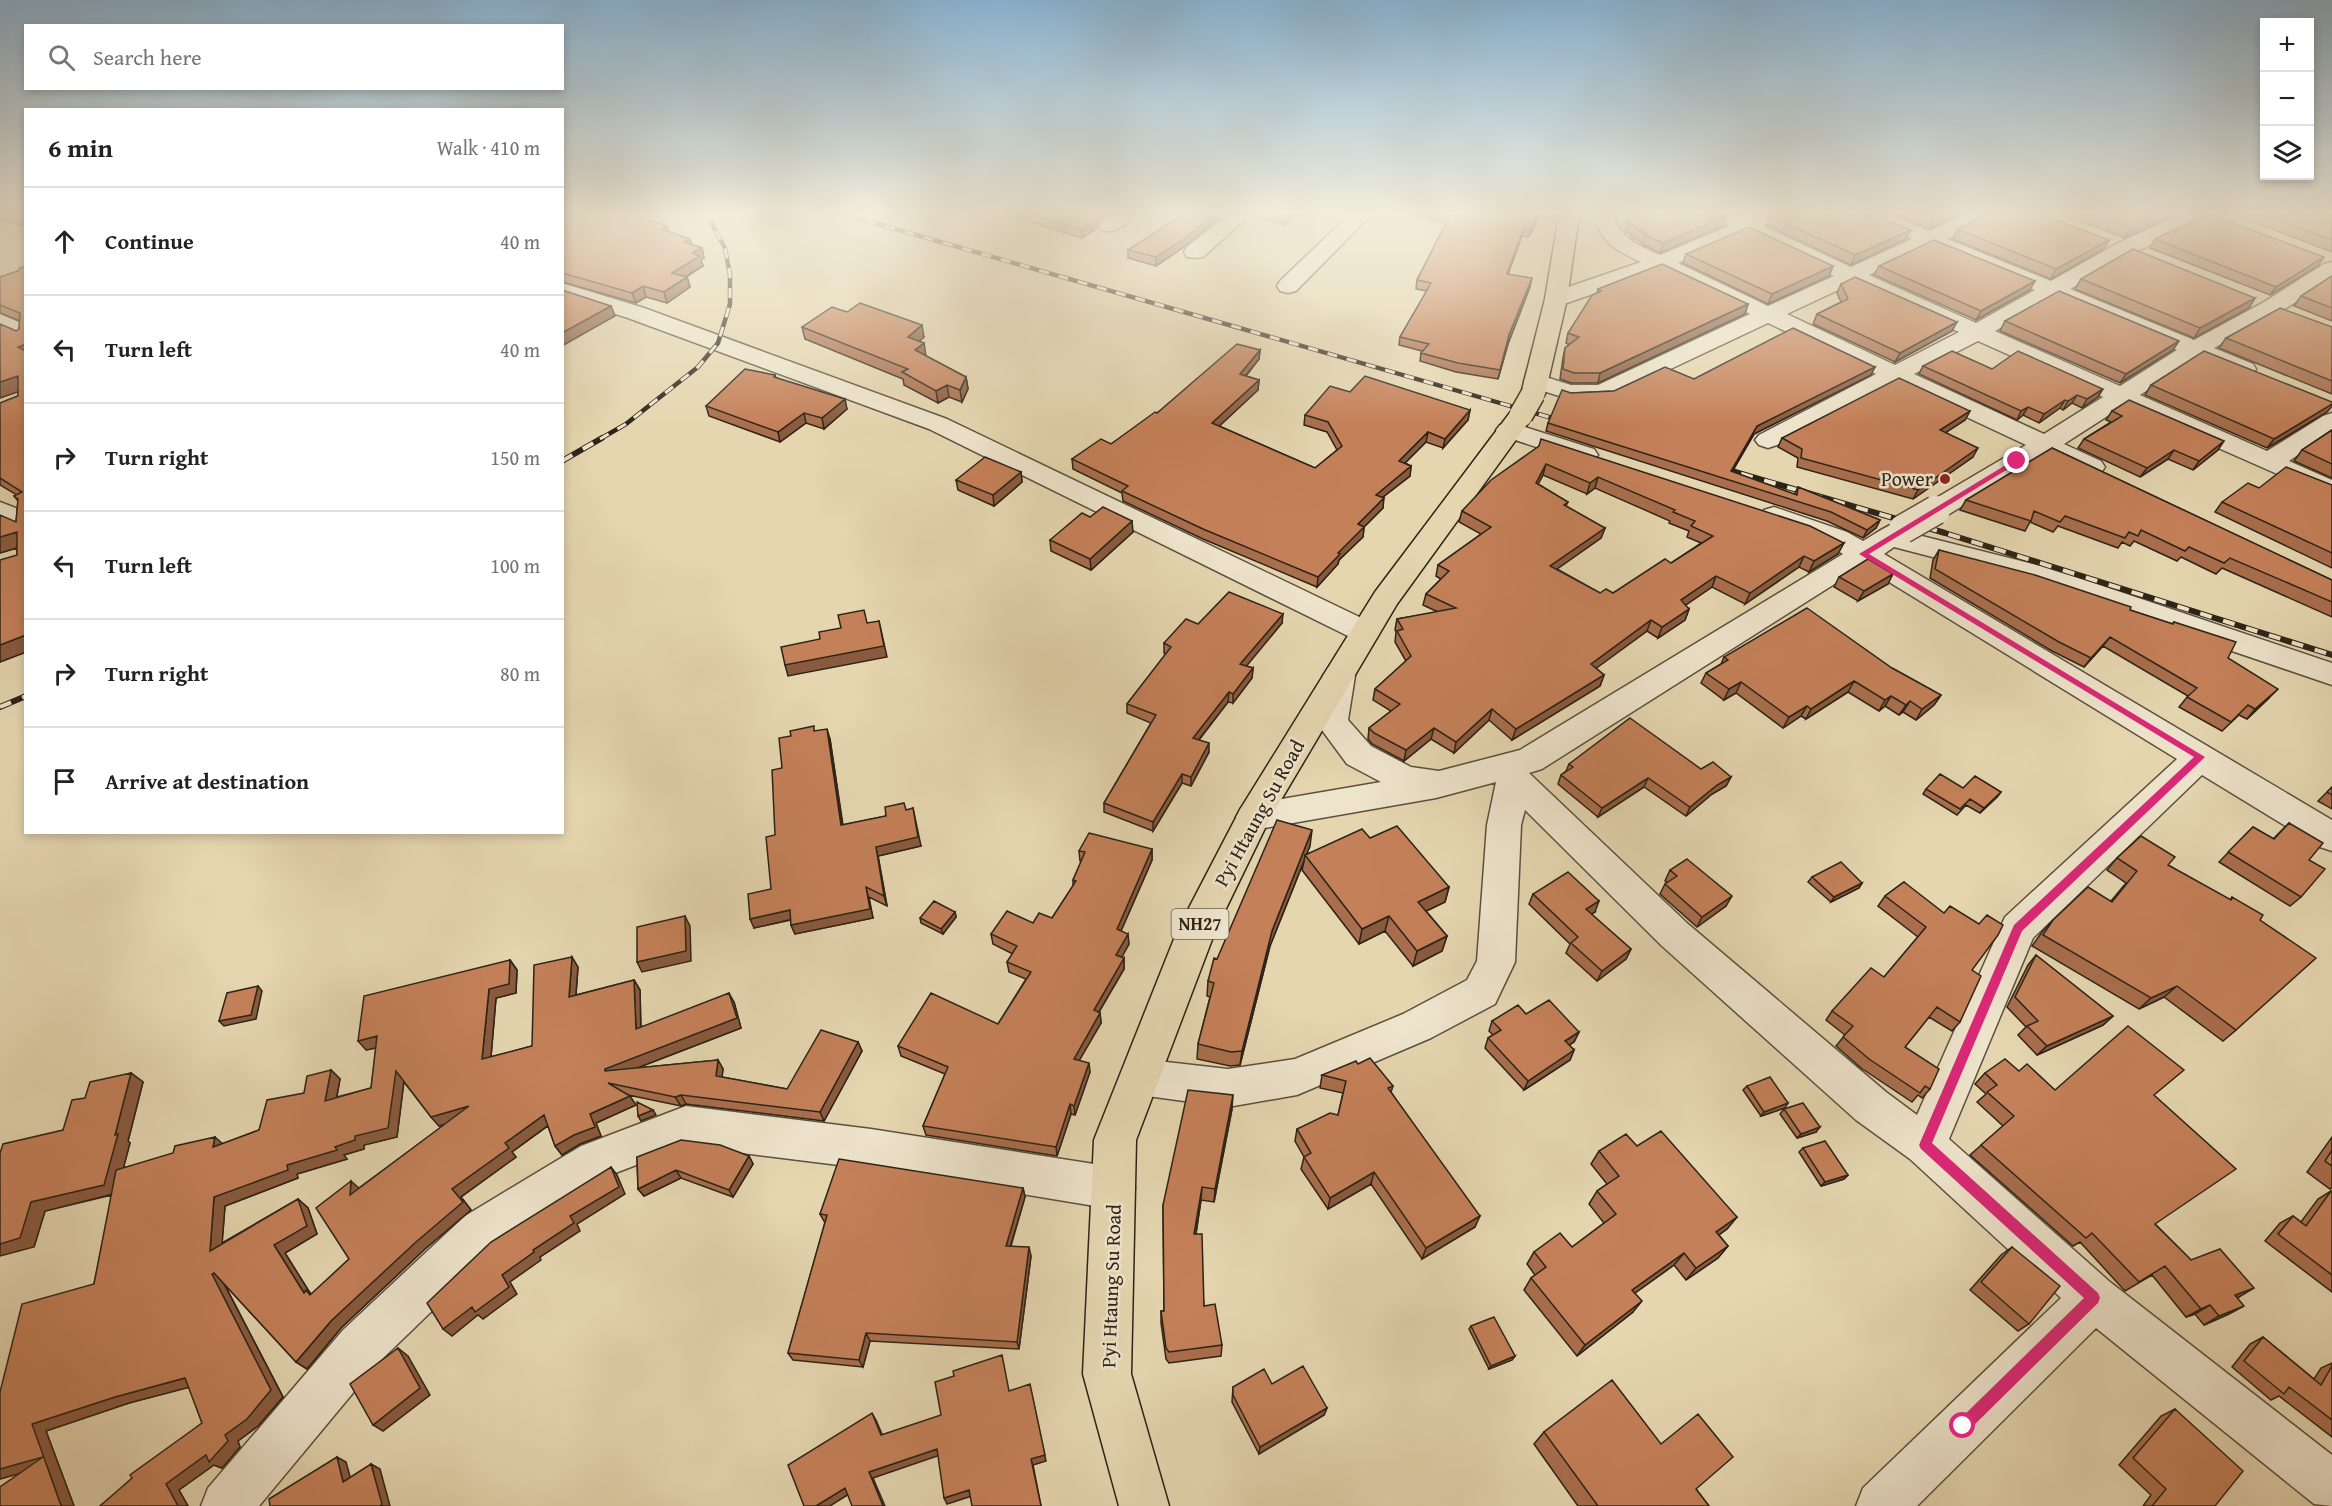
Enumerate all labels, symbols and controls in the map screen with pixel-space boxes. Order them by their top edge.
map controls [2260,18,2314,180]
button: + [2260,18,2314,72]
search box [24,24,564,90]
icon: search [45,41,78,74]
text: Search here [93,41,202,73]
button: − [2260,72,2314,126]
button: layers [2260,126,2314,180]
text: 6 min [48,128,113,167]
text: Walk · 410 m [437,133,540,162]
icon: ahead [48,225,81,258]
text: Continue [105,225,194,257]
text: 40 m [500,227,540,256]
icon: left [48,333,81,366]
text: Turn left [105,333,192,365]
text: 40 m [500,335,540,364]
icon: right [48,441,81,474]
text: Turn right [105,441,208,473]
text: 150 m [490,443,540,472]
route end [2003,447,2029,473]
place label: Power [1881,464,1933,493]
marker: Power [1938,472,1952,486]
icon: left [48,549,81,582]
text: Turn left [105,549,192,581]
text: 100 m [490,551,540,580]
icon: right [48,657,81,690]
text: Turn right [105,657,208,689]
text: 80 m [500,659,540,688]
street label: Pyi Htaung Su Road [1206,734,1311,891]
icon: arrive [48,765,81,798]
text: Arrive at destination [105,765,309,797]
road number: NH27 [1172,909,1228,939]
street label: Pyi Htaung Su Road [1093,1203,1128,1368]
route start [1949,1412,1975,1438]

